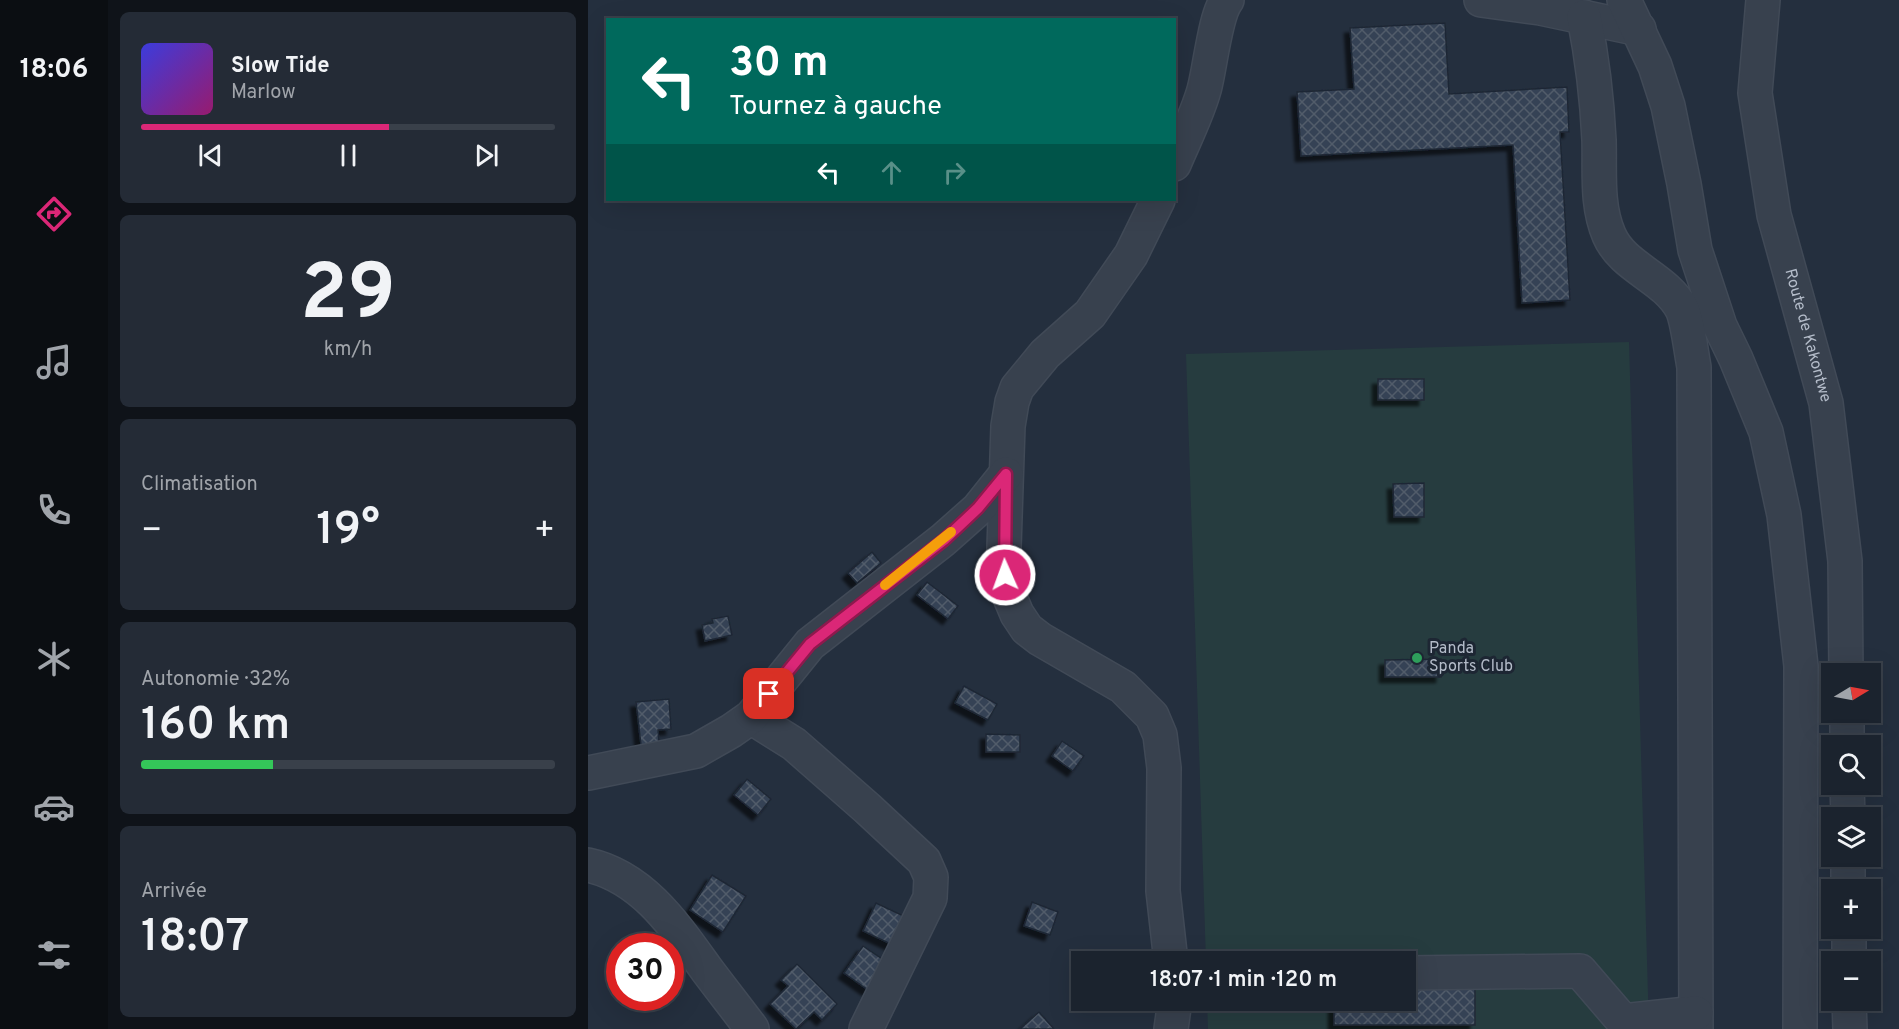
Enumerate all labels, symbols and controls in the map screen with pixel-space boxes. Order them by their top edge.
text: 30 m [729,38,828,91]
icon: left [630,42,708,120]
text: 18:06 [20,53,88,87]
text: Slow Tide [231,53,330,80]
text: Marlow [231,80,295,106]
text: Tournez à gauche [729,90,942,124]
icon: previous [194,139,227,172]
icon: pause [332,139,365,172]
icon: next [470,139,503,172]
icon: left [812,156,845,189]
icon: ahead [875,156,908,189]
icon: right [938,156,971,189]
icon: directions [33,193,75,235]
text: 29 [300,248,396,347]
street label: Route de Kakontwe [1779,267,1835,405]
text: km/h [324,337,372,363]
icon: music [33,341,75,383]
text: Climatisation [141,472,258,498]
icon: phone [33,489,75,531]
text: 19° [316,503,380,560]
text: − [141,511,162,553]
text: + [534,511,555,553]
position arrow [973,543,1037,607]
icon: climate [33,638,75,680]
place label: Panda Sports Club [1429,639,1513,677]
marker: Panda Sports Club [1410,651,1424,665]
north arrow [1821,663,1881,723]
map controls [1821,663,1881,1011]
text: Autonomie · 32% [141,667,290,693]
pin [743,668,794,719]
icon: arrive [752,677,785,710]
text: 160 km [141,698,290,755]
button: search [1821,735,1881,795]
icon: car [33,786,75,828]
button: layers [1821,807,1881,867]
text: Arrivée [141,879,207,905]
button: + [1821,879,1881,939]
text: 18:07 [141,910,250,967]
speed limit sign: 30 [606,933,684,1011]
icon: filters [33,934,75,976]
button: − [1821,951,1881,1011]
text: 18:07 · 1 min · 120 m [1150,967,1337,994]

